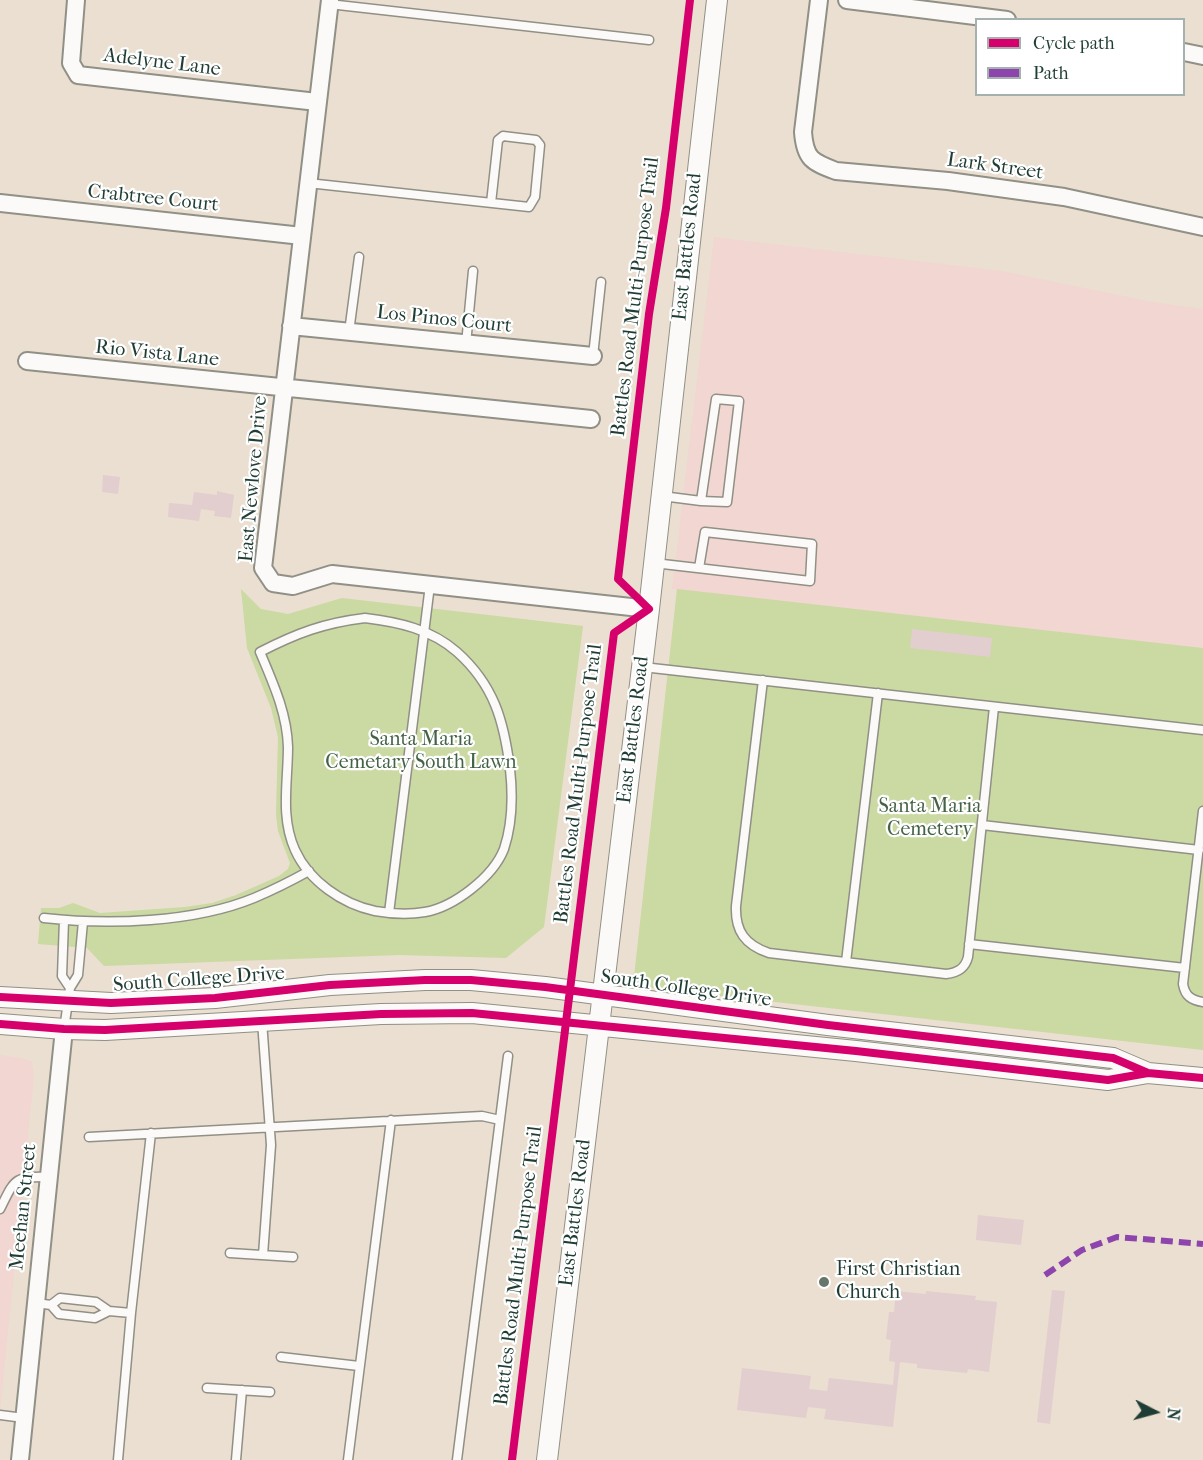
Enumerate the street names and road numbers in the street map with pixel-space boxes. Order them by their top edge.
street label: Adelyne Lane [102,44,222,82]
street label: Lark Street [945,148,1045,186]
street label: Battles Road Multi-Purpose Trail [607,156,665,438]
street label: East Battles Road [668,172,708,322]
street label: Crabtree Court [86,180,220,218]
street label: Los Pinos Court [375,301,513,339]
street label: Rio Vista Lane [94,336,220,372]
street label: East Newlove Drive [235,395,273,563]
street label: Battles Road Multi-Purpose Trail [550,643,608,925]
street label: East Battles Road [613,655,655,805]
street label: South College Drive [112,962,286,998]
street label: South College Drive [599,965,773,1013]
street label: Battles Road Multi-Purpose Trail [490,1125,548,1407]
street label: East Battles Road [555,1138,597,1288]
street label: Meehan Street [5,1143,43,1271]

